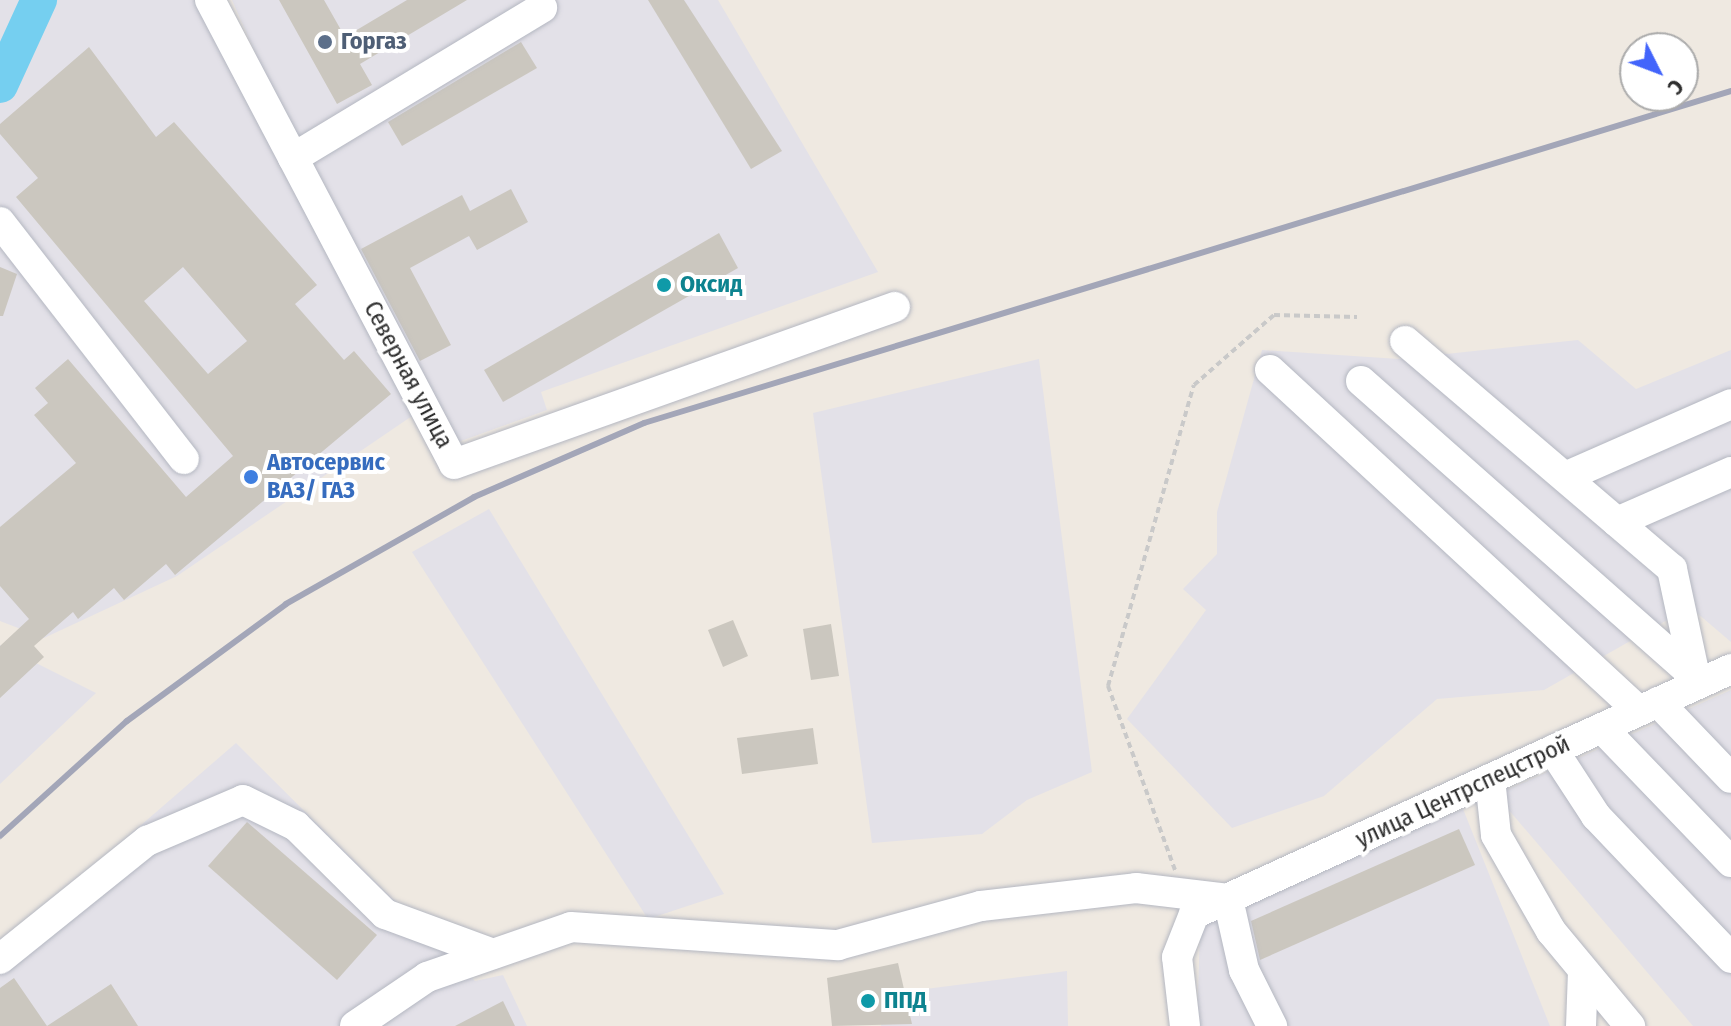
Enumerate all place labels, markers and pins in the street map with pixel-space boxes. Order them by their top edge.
place label: Горгаз [341,28,407,56]
marker: Горгаз [316,33,334,51]
place label: Оксид [680,271,742,299]
marker: Оксид [655,276,673,294]
place label: Автосервис ВАЗ/ ГАЗ [267,449,385,505]
marker: Автосервис ВАЗ/ ГАЗ [242,468,260,486]
place label: ППД [884,987,927,1015]
marker: ППД [859,992,877,1010]

